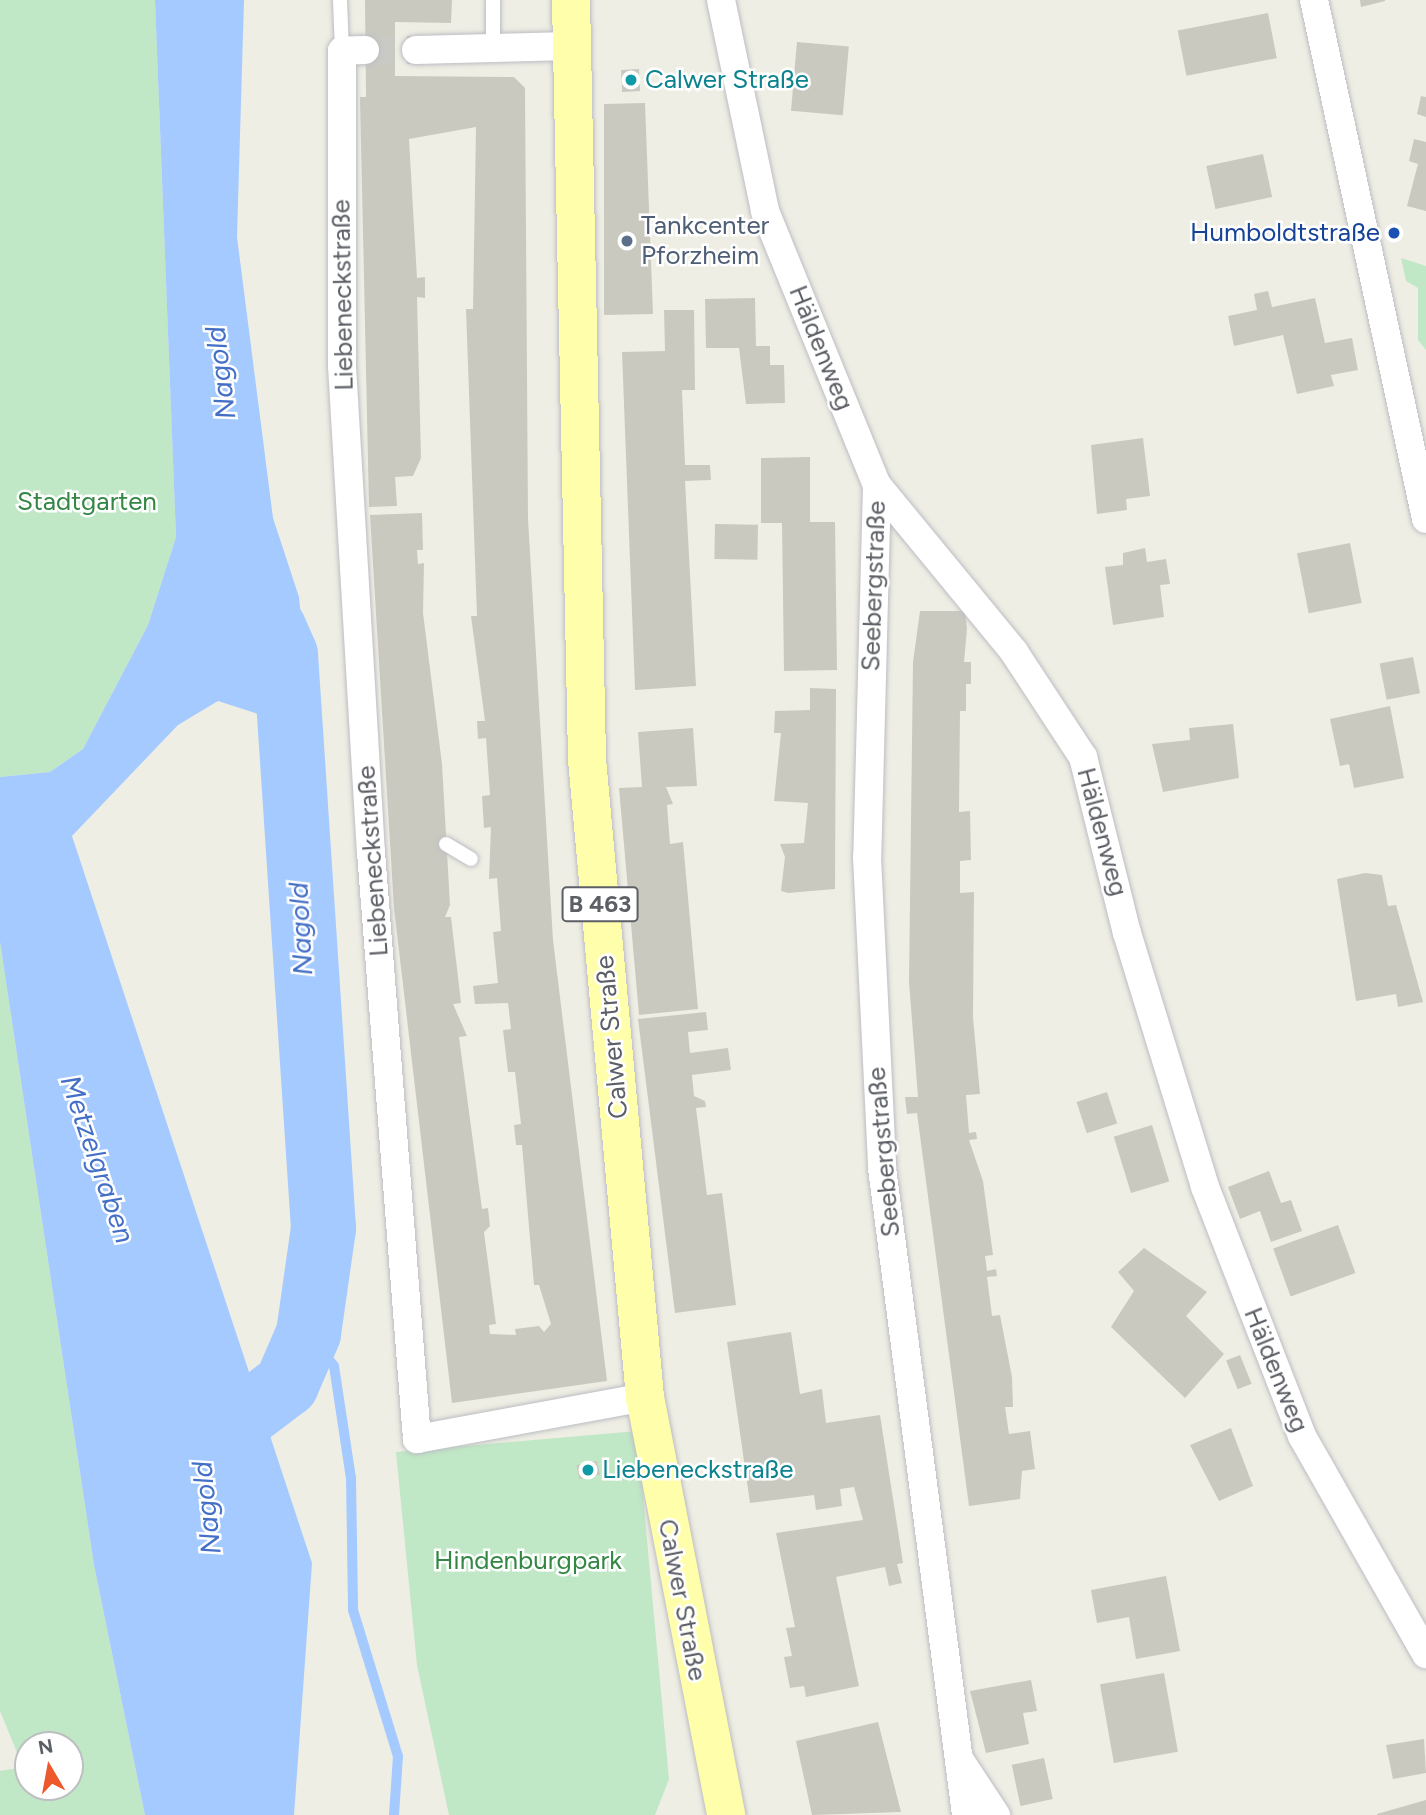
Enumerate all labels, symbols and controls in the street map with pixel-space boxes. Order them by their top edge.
place label: Calwer Straße [645,64,809,96]
marker: Calwer Straße [623,72,639,88]
street label: Liebeneckstraße [326,199,360,391]
place label: Tankcenter Pforzheim [641,210,769,272]
place label: Humboldtstraße [1190,217,1380,249]
marker: Humboldtstraße [1386,225,1402,241]
marker: Tankcenter Pforzheim [619,233,635,249]
street label: Häldenweg [782,281,860,415]
water label: Nagold [198,325,242,421]
park label: Stadtgarten [17,486,157,518]
street label: Seebergstraße [855,500,893,672]
street label: Liebeneckstraße [351,764,395,958]
street label: Häldenweg [1070,764,1134,900]
water label: Nagold [281,881,319,977]
road number: B 463 [562,884,638,924]
street label: Calwer Straße [589,954,635,1120]
street label: Seebergstraße [861,1066,907,1238]
water label: Metzelgraben [54,1071,142,1247]
street label: Häldenweg [1237,1303,1315,1437]
place label: Liebeneckstraße [602,1454,793,1486]
water label: Nagold [184,1460,228,1556]
marker: Liebeneckstraße [580,1462,596,1478]
street label: Calwer Straße [651,1517,713,1683]
park label: Hindenburgpark [434,1545,622,1577]
north arrow [14,1731,84,1801]
text: N [36,1734,55,1759]

